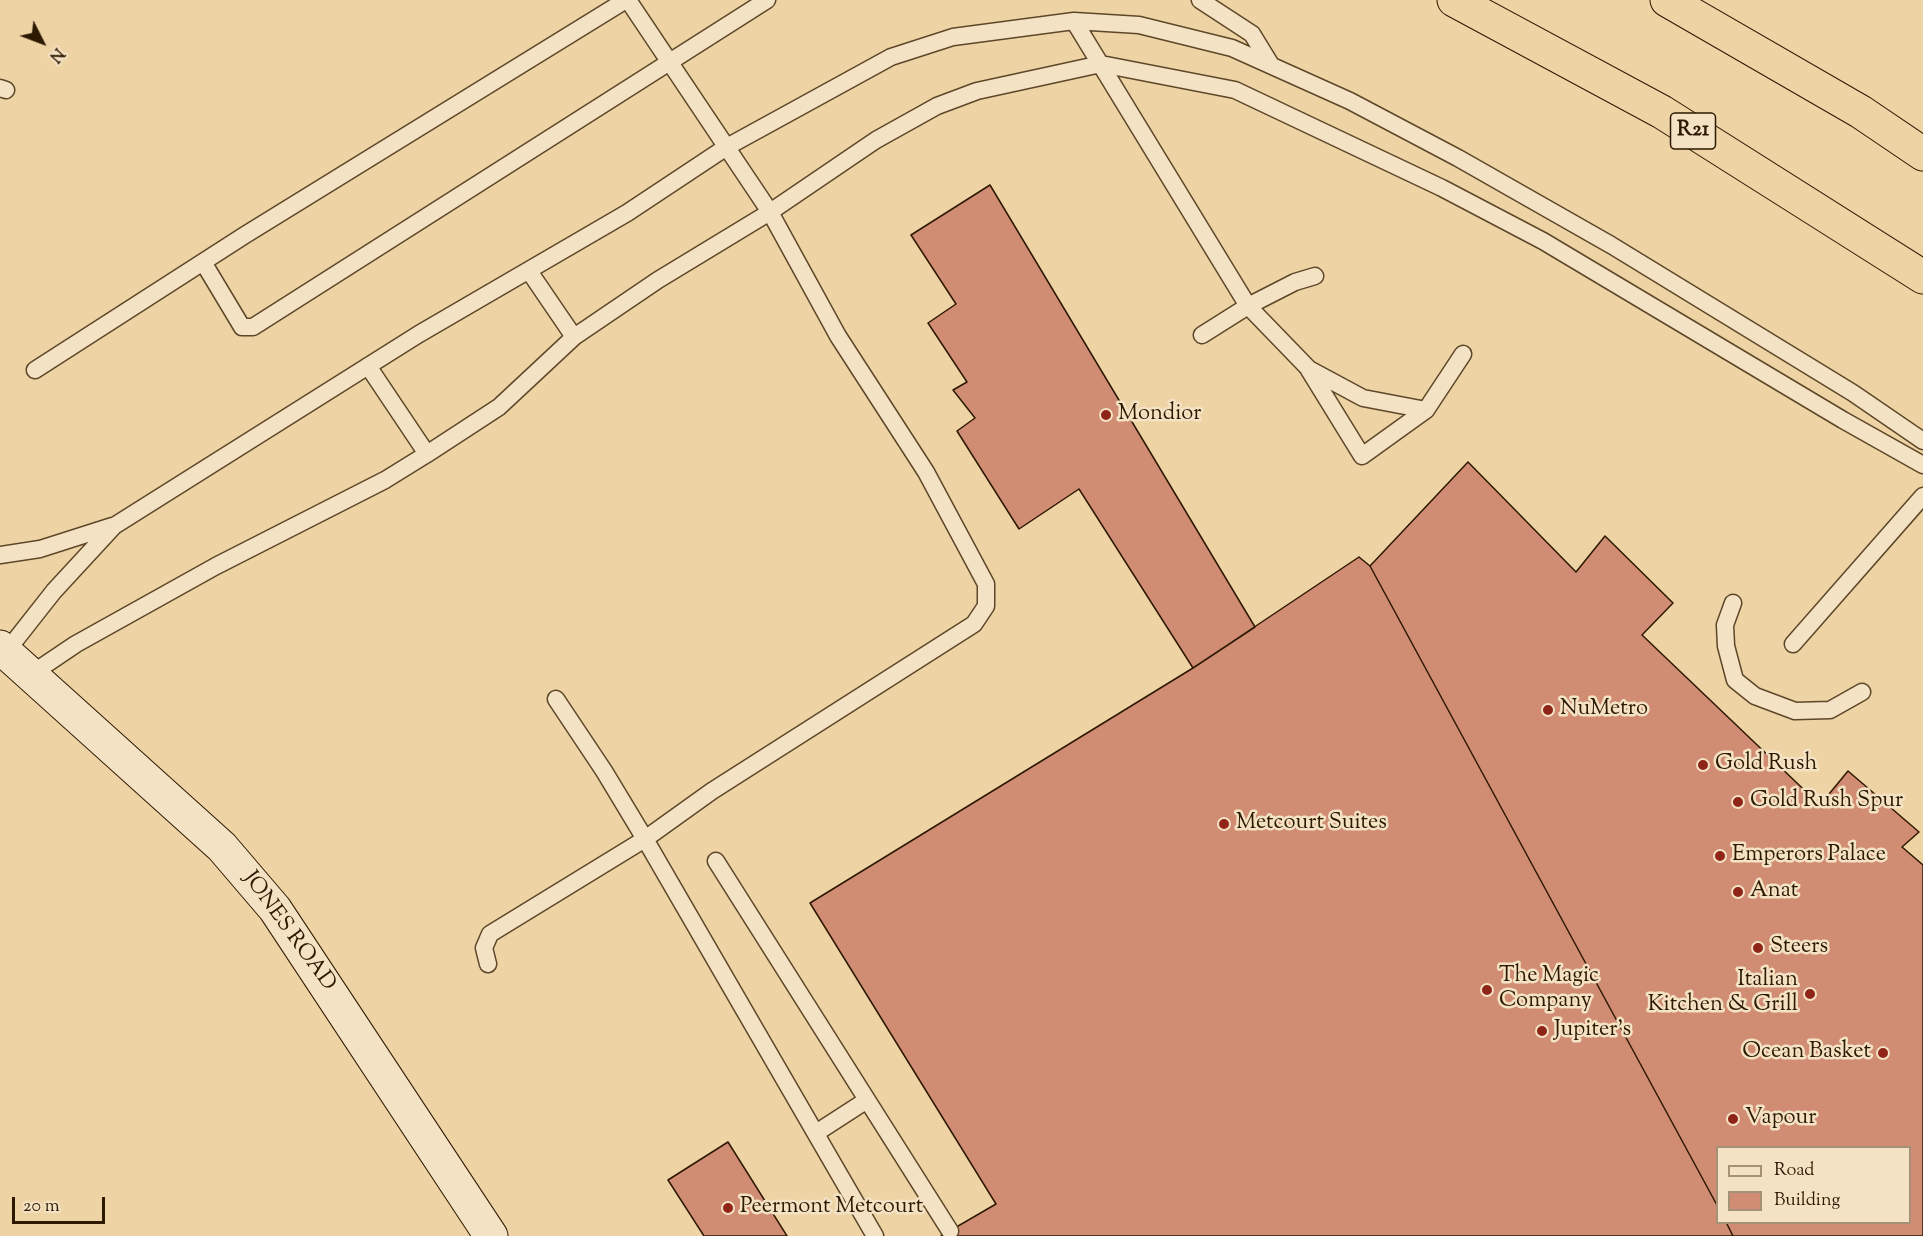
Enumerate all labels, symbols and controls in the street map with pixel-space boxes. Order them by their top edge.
north arrow [12,12,72,72]
text: N [43,42,69,67]
road number: R21 [1670,113,1716,149]
place label: Mondior [1118,402,1202,428]
marker: Mondior [1099,408,1113,422]
place label: NuMetro [1560,697,1648,723]
marker: NuMetro [1541,703,1555,717]
place label: Gold Rush [1715,752,1817,778]
marker: Gold Rush [1696,758,1710,772]
place label: Gold Rush Spur [1750,789,1903,815]
marker: Gold Rush Spur [1731,795,1745,809]
place label: Metcourt Suites [1236,811,1387,837]
marker: Metcourt Suites [1217,817,1231,831]
place label: Emperors Palace [1732,843,1886,869]
marker: Emperors Palace [1713,849,1727,863]
street label: JONES ROAD [236,867,340,997]
place label: Anat [1750,879,1798,905]
marker: Anat [1731,885,1745,899]
place label: Steers [1770,935,1828,961]
marker: Steers [1751,941,1765,955]
place label: The Magic Company [1499,964,1599,1016]
place label: Italian Kitchen & Grill [1648,968,1798,1020]
marker: The Magic Company [1480,983,1494,997]
marker: Italian Kitchen & Grill [1803,987,1817,1001]
place label: Jupiter's [1554,1018,1631,1044]
marker: Jupiter's [1535,1024,1549,1038]
place label: Ocean Basket [1742,1040,1871,1066]
marker: Ocean Basket [1876,1046,1890,1060]
place label: Vapour [1745,1106,1817,1132]
marker: Vapour [1726,1112,1740,1126]
legend [1716,1146,1911,1224]
text: Road [1774,1158,1814,1184]
scale bar [15,1185,108,1223]
text: Building [1774,1188,1840,1214]
text: 20 m [23,1194,60,1220]
place label: Peermont Metcourt [740,1195,923,1221]
marker: Peermont Metcourt [721,1201,735,1215]

